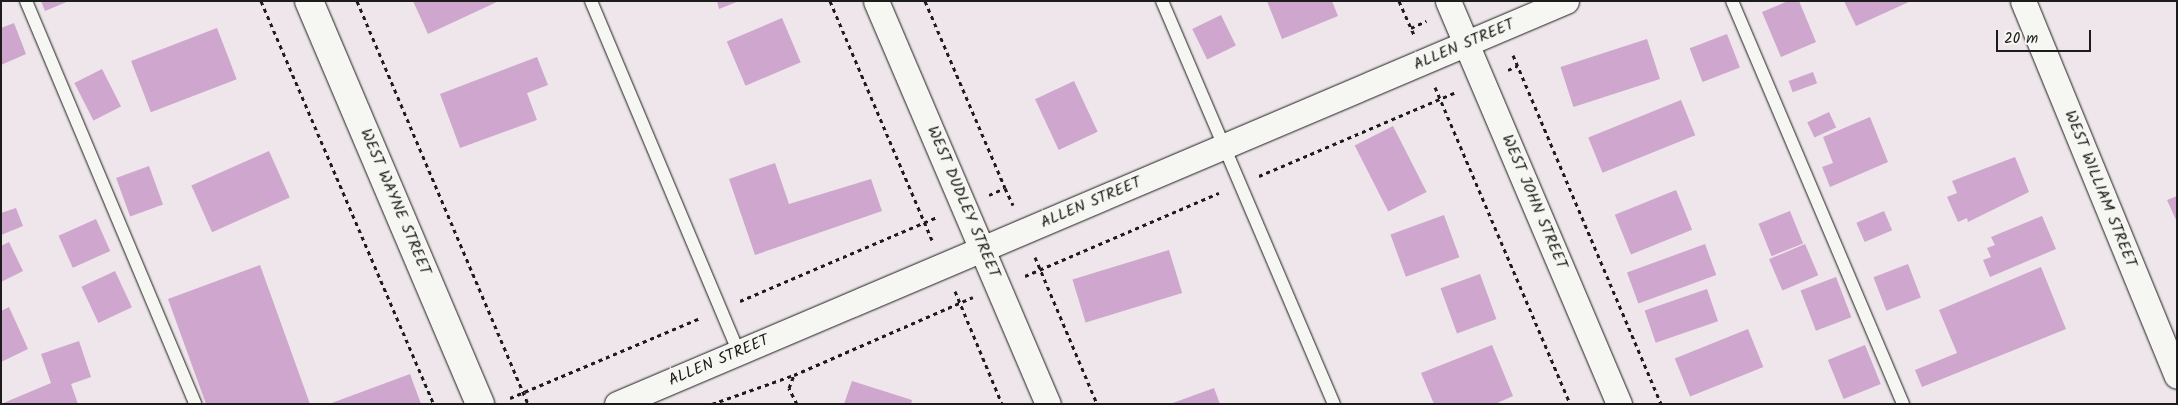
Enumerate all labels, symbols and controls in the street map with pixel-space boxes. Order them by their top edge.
street label: ALLEN STREET [1411,15,1517,75]
scale bar [1998,20,2093,52]
text: 20 m [2004,27,2038,51]
street label: WEST WILLIAM STREET [2060,108,2140,270]
street label: WEST DUDLEY STREET [922,123,1004,281]
street label: WEST WAYNE STREET [355,126,435,278]
street label: WEST JOHN STREET [1497,132,1571,272]
street label: ALLEN STREET [1038,173,1144,233]
street label: ALLEN STREET [666,331,772,391]

